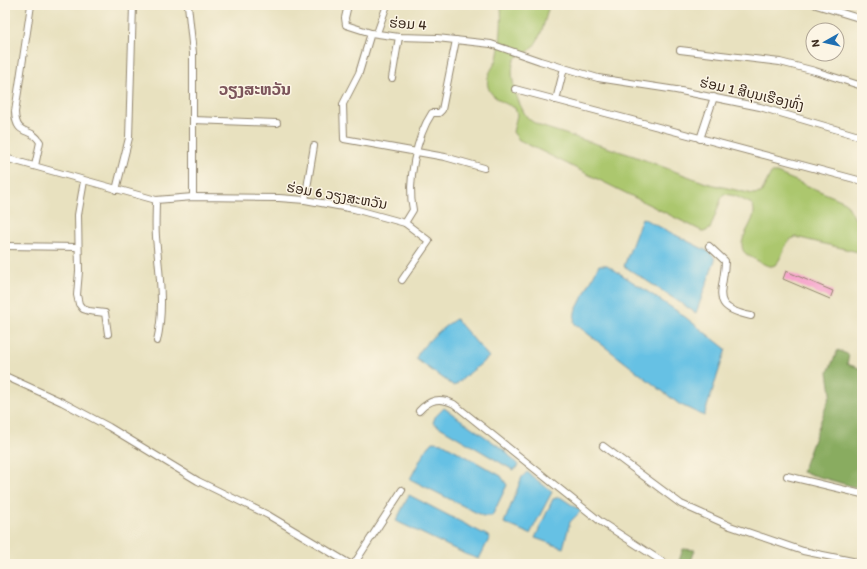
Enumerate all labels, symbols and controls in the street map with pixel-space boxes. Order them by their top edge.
street label: ຮ່ອມ 4 [389,14,428,34]
north arrow [805,22,845,62]
text: N [809,39,823,48]
street label: ຮ່ອມ 1 ສີບຸນເຮືອງທົ່ງ [698,72,806,114]
district label: ວຽງສະຫວັນ [219,80,291,99]
street label: ຮ່ອມ 6 ວຽງສະຫວັນ [285,179,389,213]

